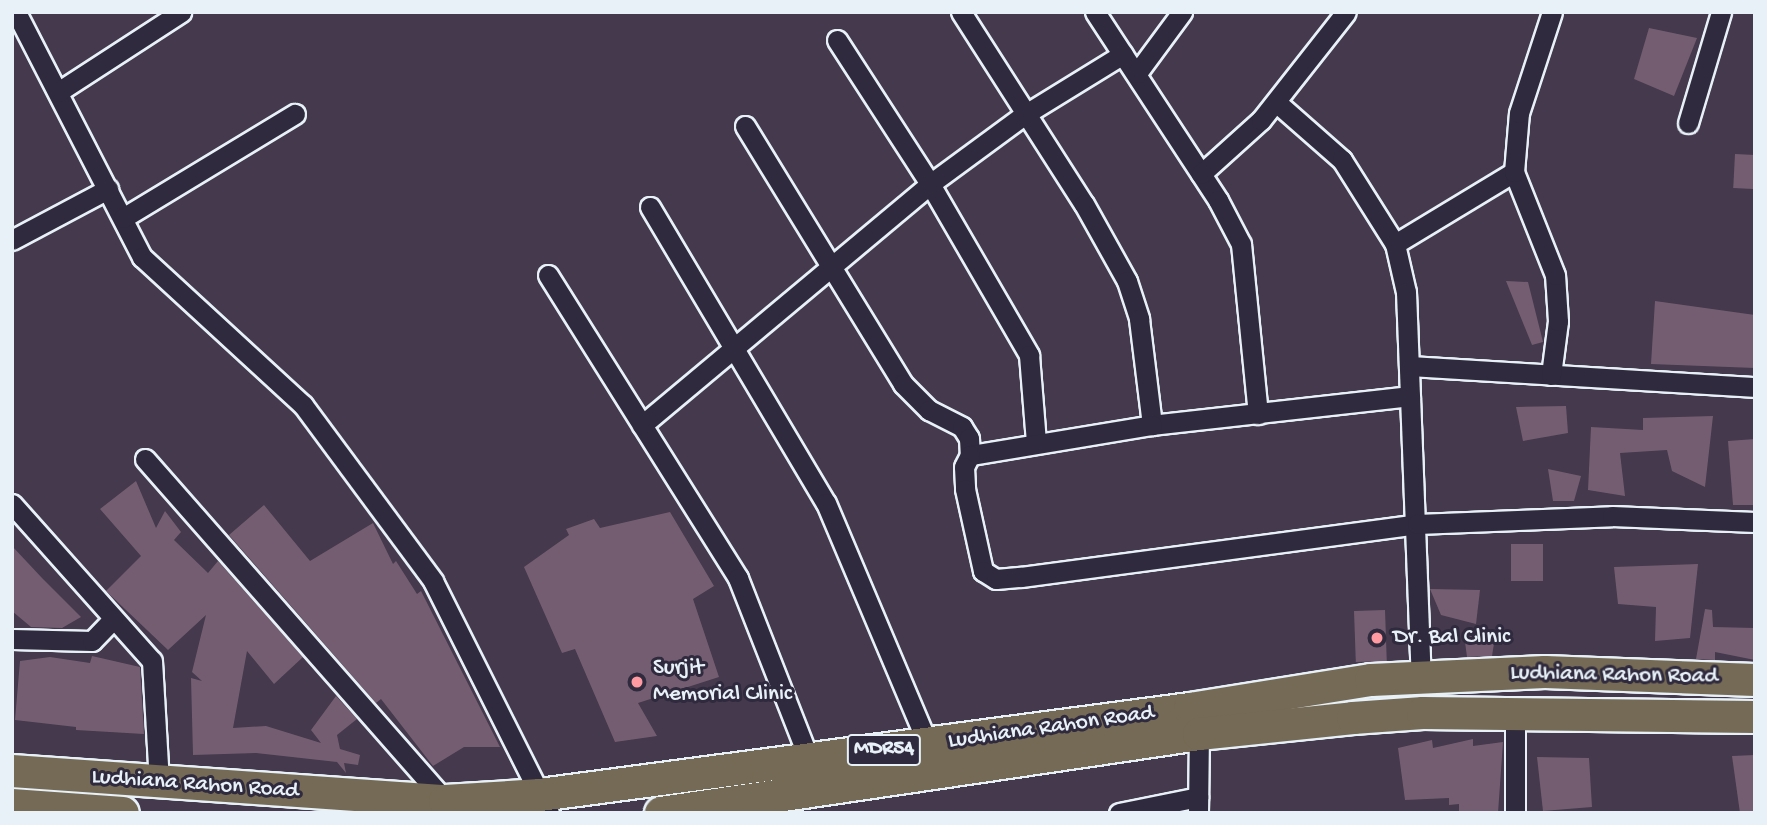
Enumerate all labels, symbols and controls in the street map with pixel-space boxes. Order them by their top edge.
place label: Dr. Bal Clinic [1393,624,1510,652]
marker: Dr. Bal Clinic [1367,628,1387,648]
place label: Surjit Memorial Clinic [653,655,792,709]
street label: Ludhiana Rahon Road [1510,660,1718,692]
marker: Surjit Memorial Clinic [627,672,647,692]
street label: Ludhiana Rahon Road [946,700,1156,756]
road number: MDR54 [846,732,922,768]
street label: Ludhiana Rahon Road [90,764,300,806]

